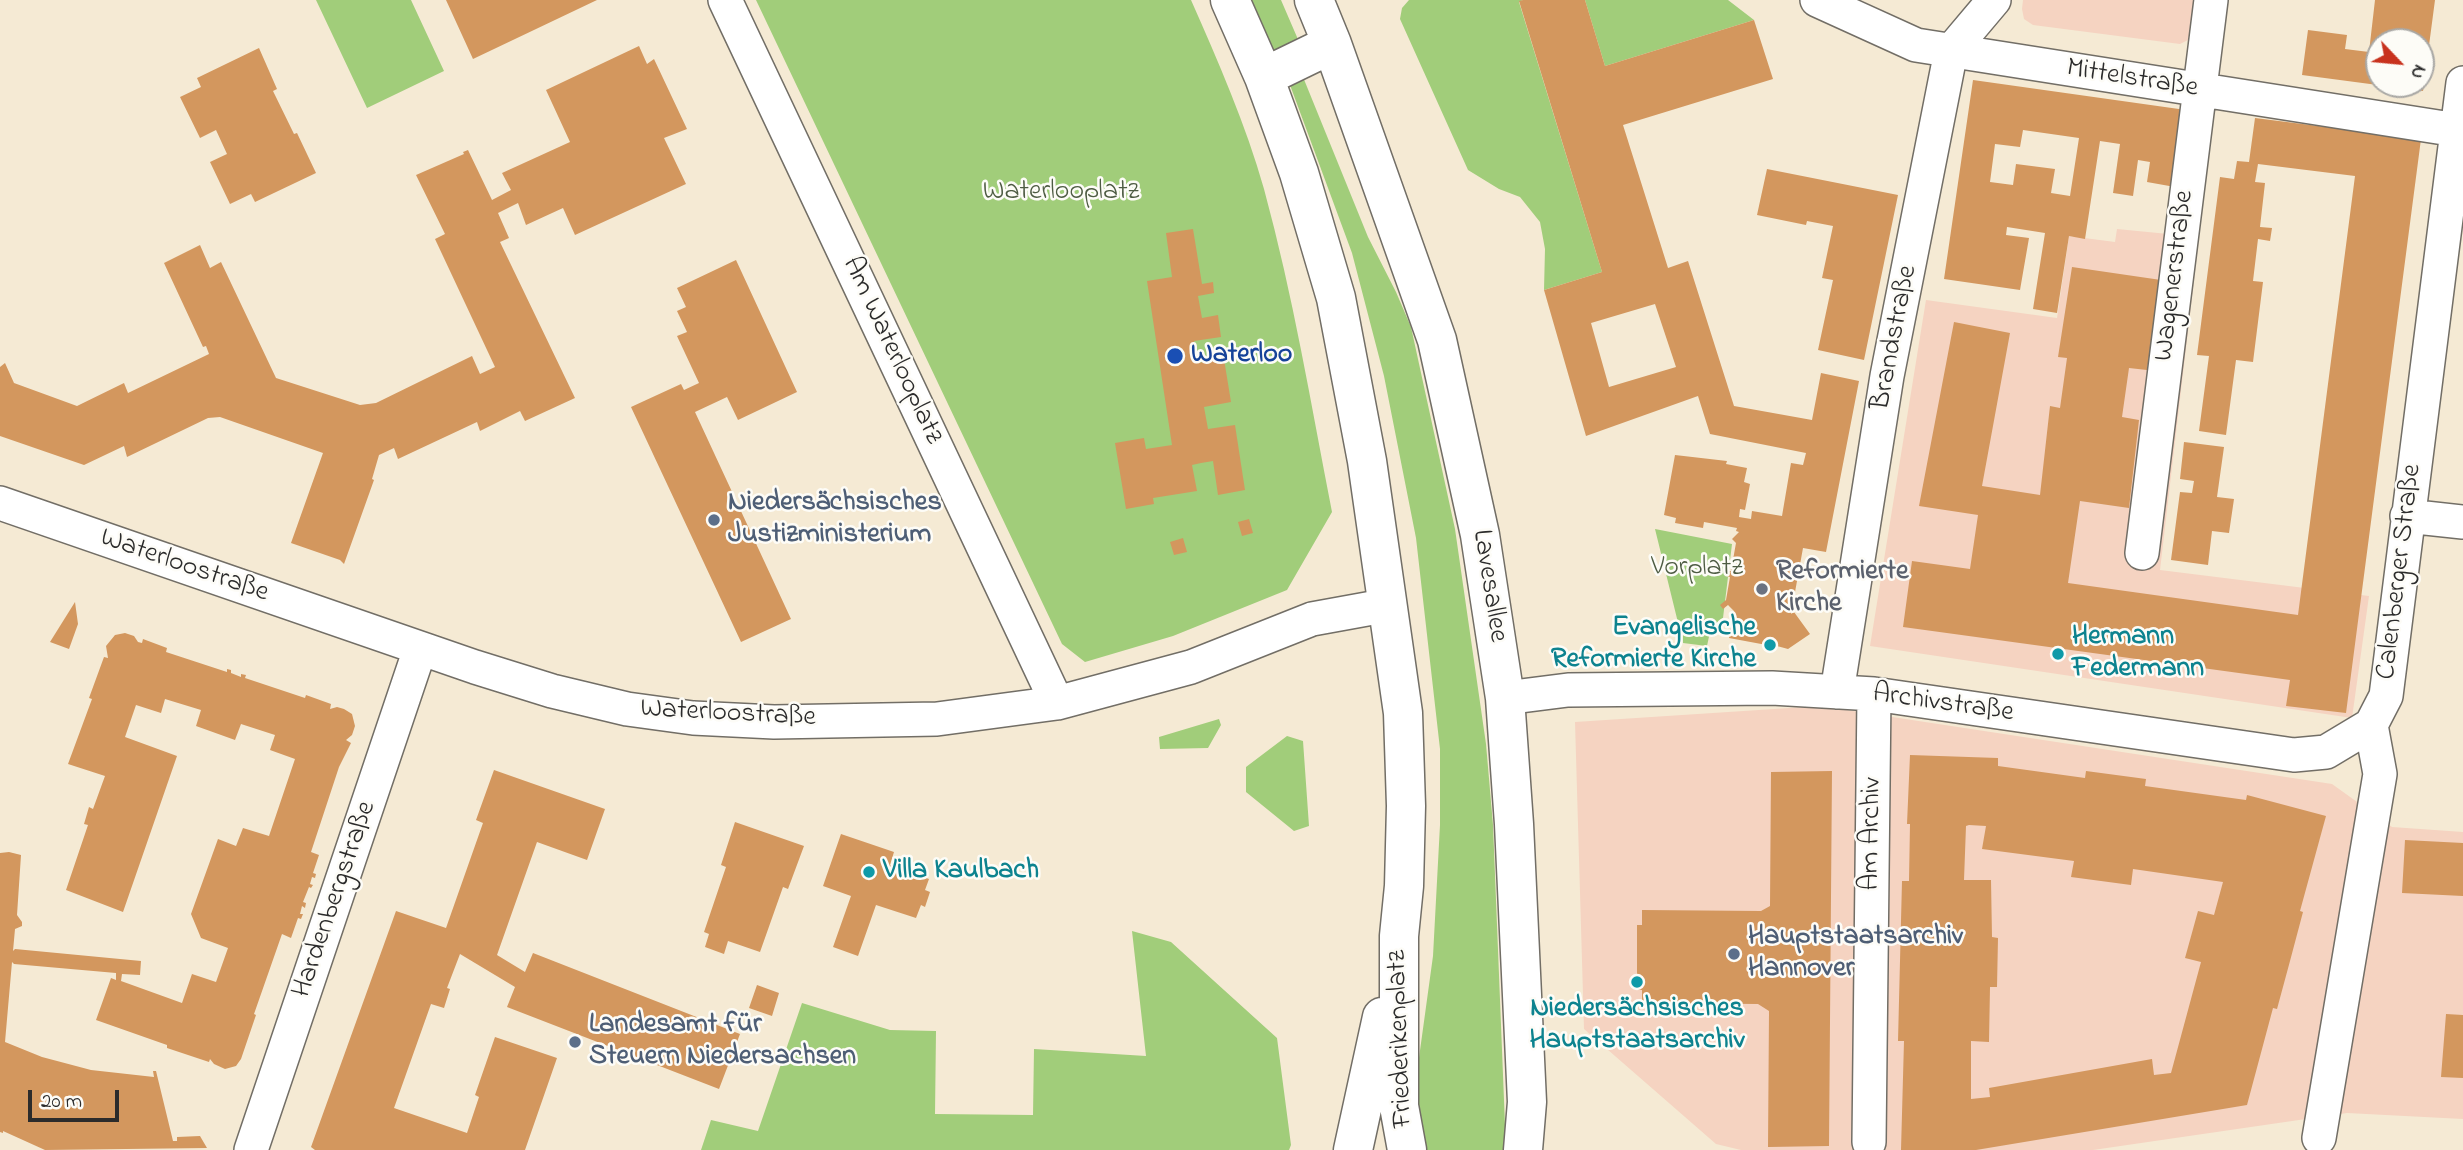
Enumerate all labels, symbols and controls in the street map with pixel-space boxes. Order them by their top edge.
north arrow [2365,28,2435,98]
street label: Mittelstraße [2064,53,2200,107]
text: N [2403,60,2432,83]
park label: Waterlooplatz [983,176,1139,210]
street label: Wagenerstraße [2149,189,2203,363]
street label: Am Waterlooplatz [833,252,949,450]
street label: Brandstraße [1866,263,1926,413]
place label: Waterloo [1191,339,1292,373]
marker: Waterloo [1165,346,1185,366]
street label: Calenberger Straße [2371,462,2431,682]
place label: Niedersächsisches Justizministerium [728,487,942,553]
marker: Niedersächsisches Justizministerium [706,512,722,528]
street label: Waterloostraße [95,522,273,612]
street label: Lavesallee [1463,527,1513,645]
park label: Vorplatz [1651,552,1743,586]
place label: Reformierte Kirche [1776,556,1909,622]
marker: Reformierte Kirche [1754,581,1770,597]
place label: Evangelische Reformierte Kirche [1551,612,1756,678]
place label: Hermann Federmann [2072,621,2204,687]
marker: Evangelische Reformierte Kirche [1762,637,1778,653]
marker: Hermann Federmann [2050,646,2066,662]
street label: Archivstraße [1870,678,2016,732]
street label: Waterloostraße [639,694,817,736]
street label: Am Archiv [1855,777,1891,891]
street label: Hardenbergstraße [287,797,385,1003]
place label: Villa Kaulbach [883,855,1039,889]
marker: Villa Kaulbach [861,864,877,880]
place label: Hauptstaatsarchiv Hannover [1748,921,1963,987]
marker: Hauptstaatsarchiv Hannover [1726,946,1742,962]
street label: Friederikenplatz [1382,949,1422,1129]
marker: Niedersächsisches Hauptstaatsarchiv [1629,974,1645,990]
place label: Niedersächsisches Hauptstaatsarchiv [1530,993,1744,1059]
place label: Landesamt für Steuern Niedersachsen [589,1009,856,1075]
marker: Landesamt für Steuern Niedersachsen [567,1034,583,1050]
scale bar [32,1076,122,1120]
text: 20 m [41,1087,82,1117]

